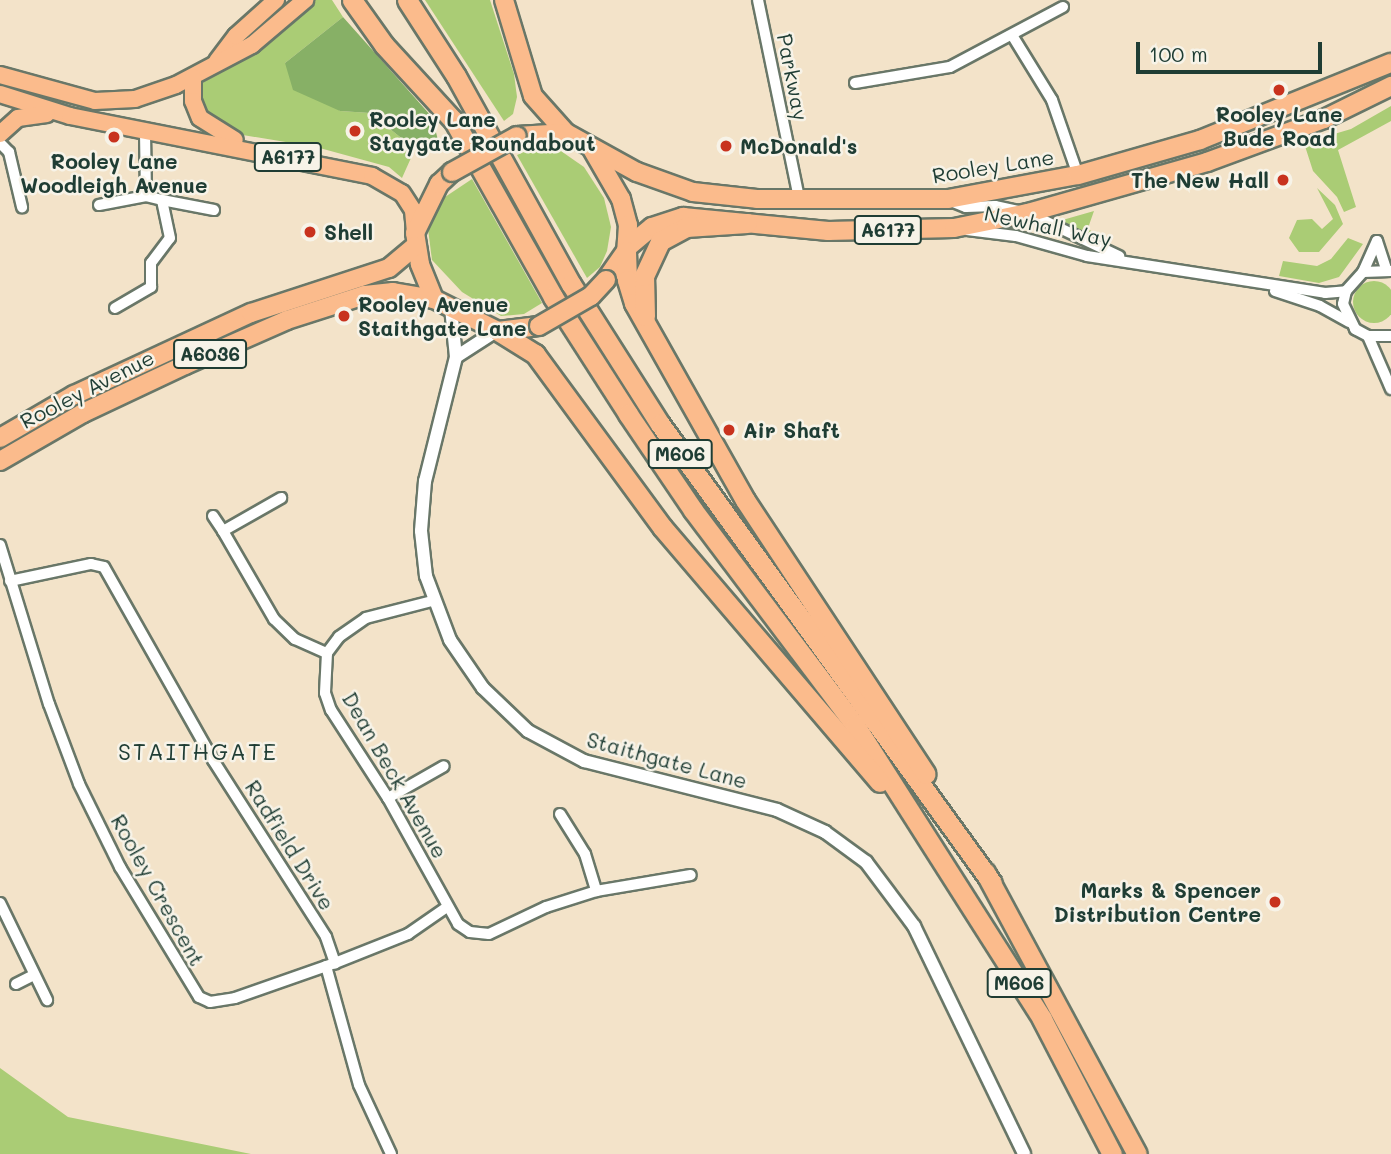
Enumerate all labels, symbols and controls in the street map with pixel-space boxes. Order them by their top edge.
scale bar [1139,28,1324,72]
street label: Parkway [772,31,814,123]
text: 100 m [1149,40,1208,67]
marker: Rooley Lane Bude Road [1271,82,1287,98]
place label: Rooley Lane Bude Road [1216,101,1342,151]
place label: Rooley Lane Staygate Roundabout [369,106,596,156]
marker: Rooley Lane Staygate Roundabout [347,123,363,139]
marker: Rooley Lane Woodleigh Avenue [106,129,122,145]
place label: McDonald's [740,133,857,159]
marker: McDonald's [718,138,734,154]
road number: A6177 [253,141,323,172]
street label: Rooley Lane [930,144,1056,188]
place label: Rooley Lane Woodleigh Avenue [20,148,208,198]
place label: The New Hall [1131,167,1269,193]
marker: The New Hall [1275,172,1291,188]
street label: Newhall Way [982,200,1114,252]
road number: A6177 [853,214,923,246]
place label: Shell [324,219,373,245]
marker: Shell [302,224,318,240]
place label: Rooley Avenue Staithgate Lane [358,291,526,341]
marker: Rooley Avenue Staithgate Lane [336,308,352,324]
road number: A6036 [172,338,248,370]
street label: Rooley Avenue [16,344,158,434]
place label: Air Shaft [743,417,840,443]
marker: Air Shaft [721,422,737,438]
road number: M606 [647,438,713,470]
street label: Dean Beck Avenue [337,687,453,863]
street label: Staithgate Lane [584,727,750,793]
district label: STAITHGATE [119,737,277,765]
street label: Radfield Drive [240,775,340,915]
street label: Rooley Crescent [106,810,210,970]
place label: Marks & Spencer Distribution Centre [1054,877,1261,927]
marker: Marks & Spencer Distribution Centre [1267,894,1283,910]
road number: M606 [986,967,1052,998]

